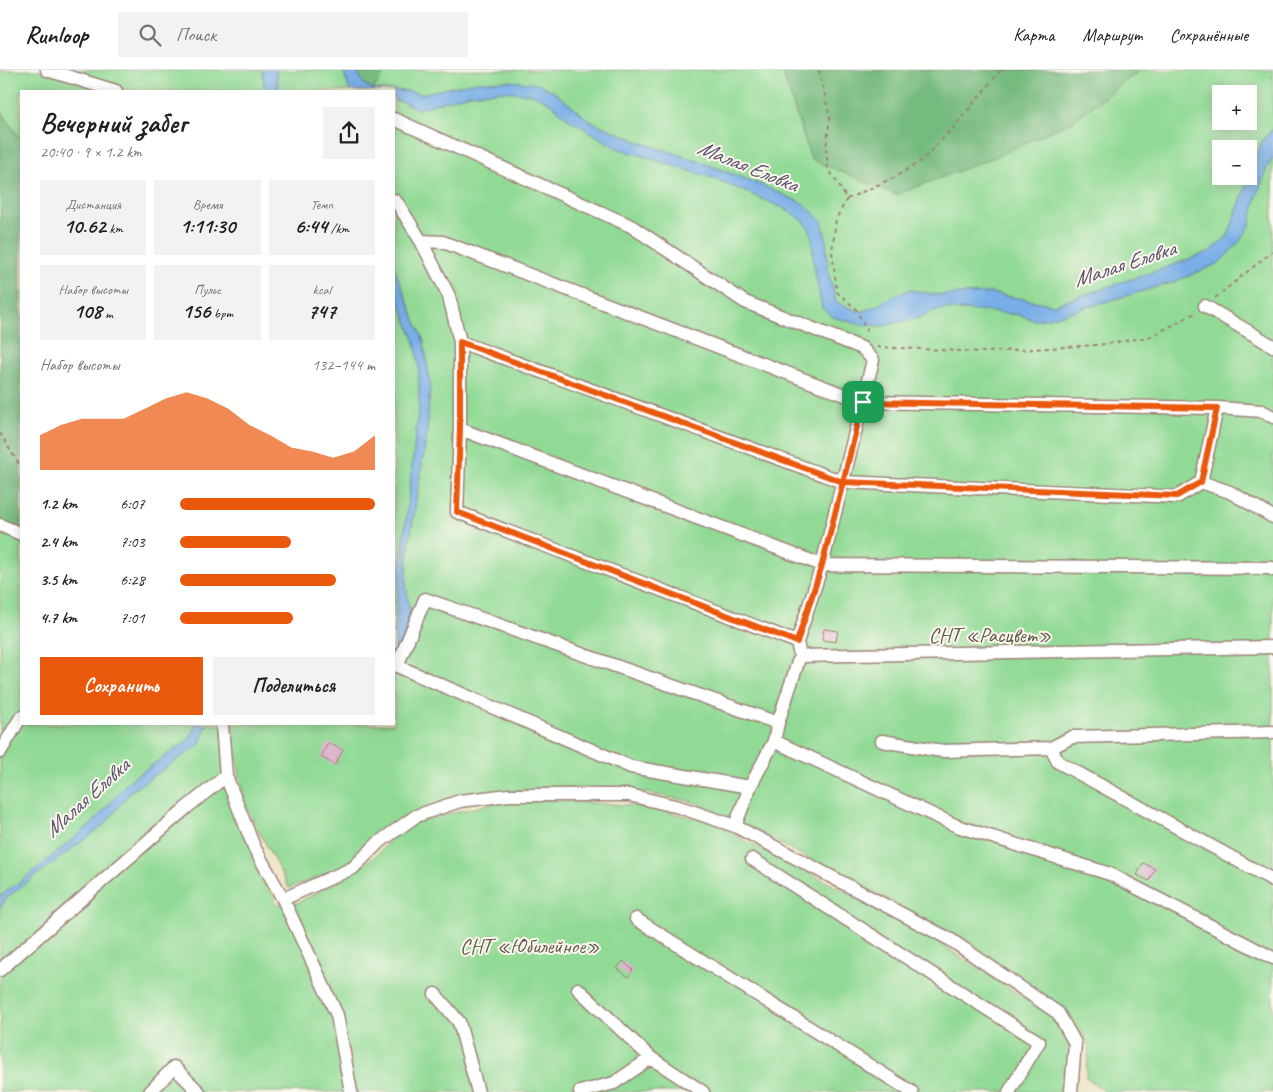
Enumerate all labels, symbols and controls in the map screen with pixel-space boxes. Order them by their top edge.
search box [118,12,468,57]
text: Runloop [25,20,88,50]
icon: search [136,21,164,49]
text: Поиск [176,23,216,47]
text: Карта [1013,24,1054,46]
text: Маршрут [1082,24,1142,46]
text: Сохранённые [1170,24,1248,46]
map controls [1212,85,1257,185]
button: + [1212,85,1257,130]
text: Вечерний забег [40,105,187,140]
button: share [323,107,375,159]
water label: Малая Еловка [694,133,804,199]
button: − [1212,140,1257,185]
text: 20:40 · 9 × 1.2 km [40,142,142,162]
text: Дистанция [65,196,121,213]
text: Время [193,196,222,213]
text: Темп [311,196,333,213]
text: 10.62 [63,213,106,239]
text: 1:11:30 [180,213,235,239]
text: 6:44 [295,213,327,239]
text: km [106,220,123,237]
text: /km [327,220,349,237]
water label: Малая Еловка [1070,234,1181,294]
text: Набор высоты [58,281,128,298]
text: Пульс [194,281,221,298]
text: kcal [313,281,331,298]
text: 108 [73,298,102,324]
text: 156 [182,298,210,324]
text: 747 [308,298,336,324]
text: m [102,305,113,322]
text: bpm [210,305,233,322]
text: Набор высоты [40,355,119,375]
text: 132–144 m [312,355,375,375]
pin [842,381,884,423]
icon: arrive [849,388,877,416]
text: 1.2 km [40,494,77,514]
text: 6:07 [120,494,145,514]
text: 2.4 km [40,532,77,552]
text: 7:03 [120,532,145,552]
text: 3.5 km [40,570,77,590]
text: 6:28 [120,570,145,590]
text: 4.7 km [40,608,77,628]
text: 7:01 [120,608,145,628]
park label: СНТ «Расцвет» [929,622,1051,648]
button: Сохранить [40,657,203,715]
button: Поделиться [213,657,375,715]
water label: Малая Еловка [38,751,137,843]
park label: СНТ «Юбилейное» [460,933,600,959]

